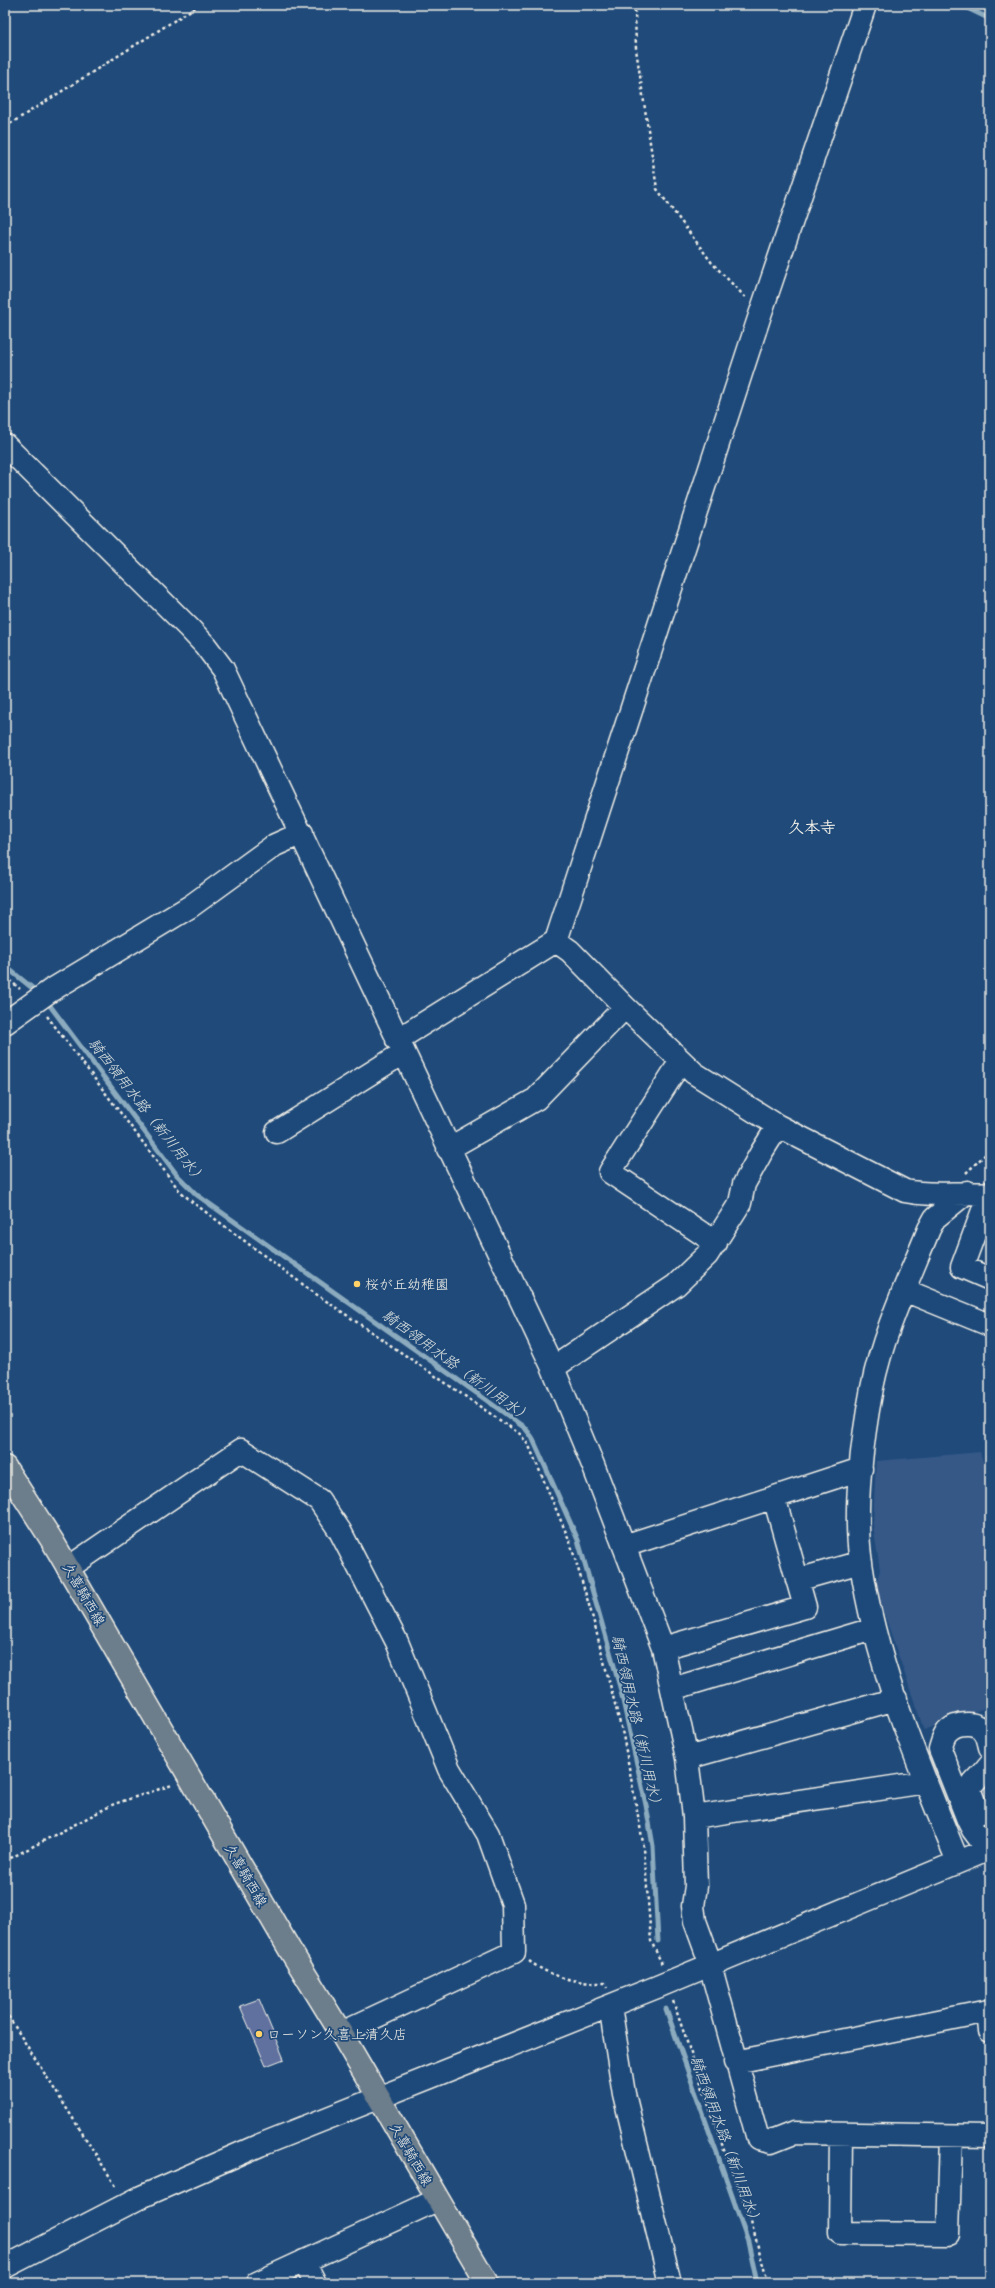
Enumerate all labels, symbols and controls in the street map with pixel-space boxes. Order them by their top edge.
district label: 久本寺 [788,817,836,838]
water label: 騎西領用水路（新川用水） [84,1034,210,1188]
place label: 桜が丘幼稚園 [365,1275,449,1293]
marker: 桜が丘幼稚園 [352,1279,362,1289]
water label: 騎西領用水路（新川用水） [378,1305,536,1427]
street label: 久喜騎西線 [59,1559,109,1629]
water label: 騎西領用水路（新川用水） [607,1633,667,1813]
street label: 久喜騎西線 [221,1840,271,1910]
place label: ローソン久喜上清久店 [267,2025,407,2043]
marker: ローソン久喜上清久店 [254,2029,264,2039]
water label: 騎西領用水路（新川用水） [686,2053,766,2229]
street label: 久喜騎西線 [386,2119,436,2189]

